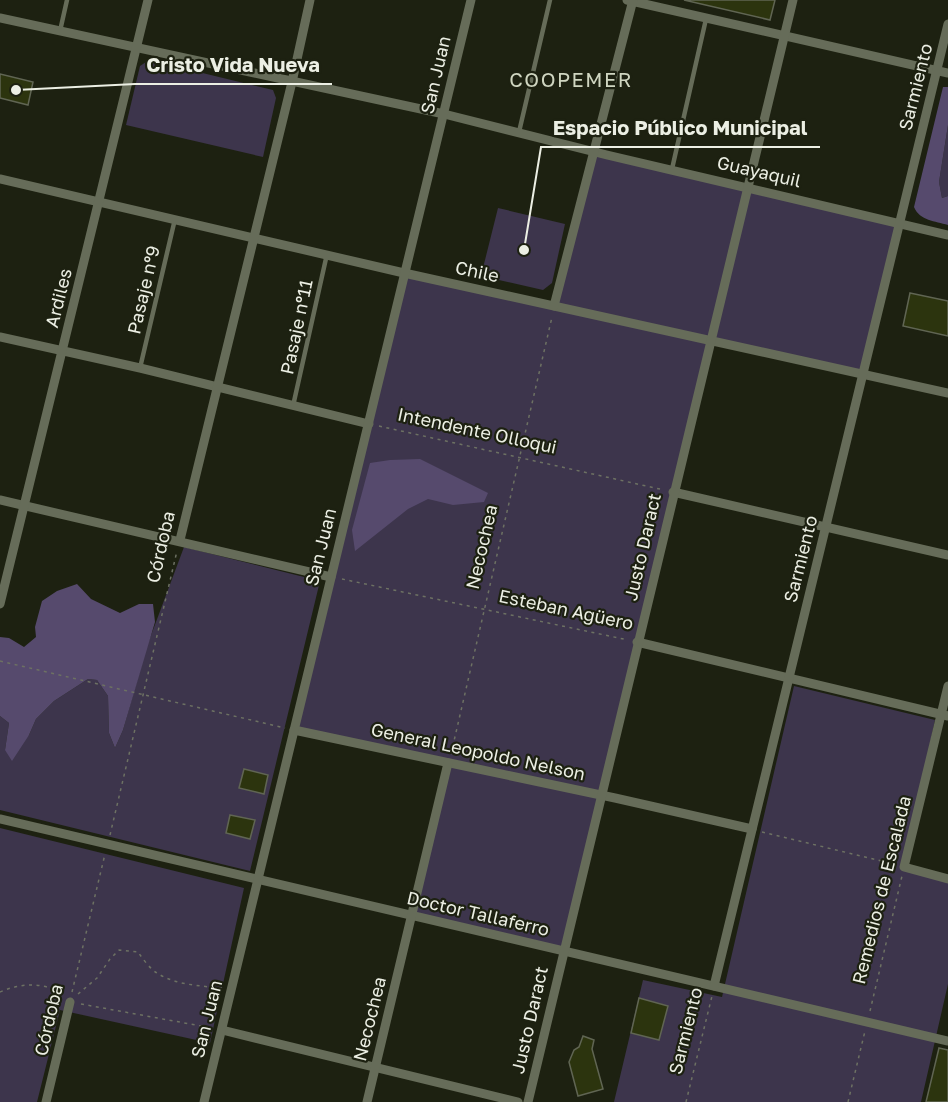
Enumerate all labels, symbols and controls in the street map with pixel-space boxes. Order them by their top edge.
street label: San Juan [415,34,455,116]
street label: Sarmiento [894,41,936,132]
callout: Cristo Vida Nueva [135,46,332,84]
text: Cristo Vida Nueva [146,52,320,76]
district label: COOPEMER [509,67,633,91]
callout: Espacio Público Municipal [541,109,820,147]
text: Espacio Público Municipal [553,115,808,139]
street label: Guayaquil [715,151,804,191]
street label: Pasaje nº9 [122,243,164,336]
street label: Chile [453,256,501,286]
street label: Ardiles [40,266,76,330]
street label: Pasaje nº11 [275,277,317,376]
street label: Intendente Olloqui [396,402,559,458]
street label: Justo Daract [619,491,665,603]
street label: Necochea [461,502,501,591]
street label: San Juan [300,506,340,588]
street label: Córdoba [141,509,179,585]
street label: Sarmiento [779,513,821,604]
street label: Esteban Agüero [497,584,635,634]
street label: General Leopoldo Nelson [369,718,587,784]
street label: Remedios de Escalada [847,793,915,986]
street label: Doctor Tallaferro [405,886,552,940]
street label: Justo Daract [506,964,552,1076]
street label: Necochea [348,974,390,1063]
street label: San Juan [186,978,226,1060]
street label: Córdoba [29,982,67,1058]
street label: Sarmiento [664,985,706,1076]

